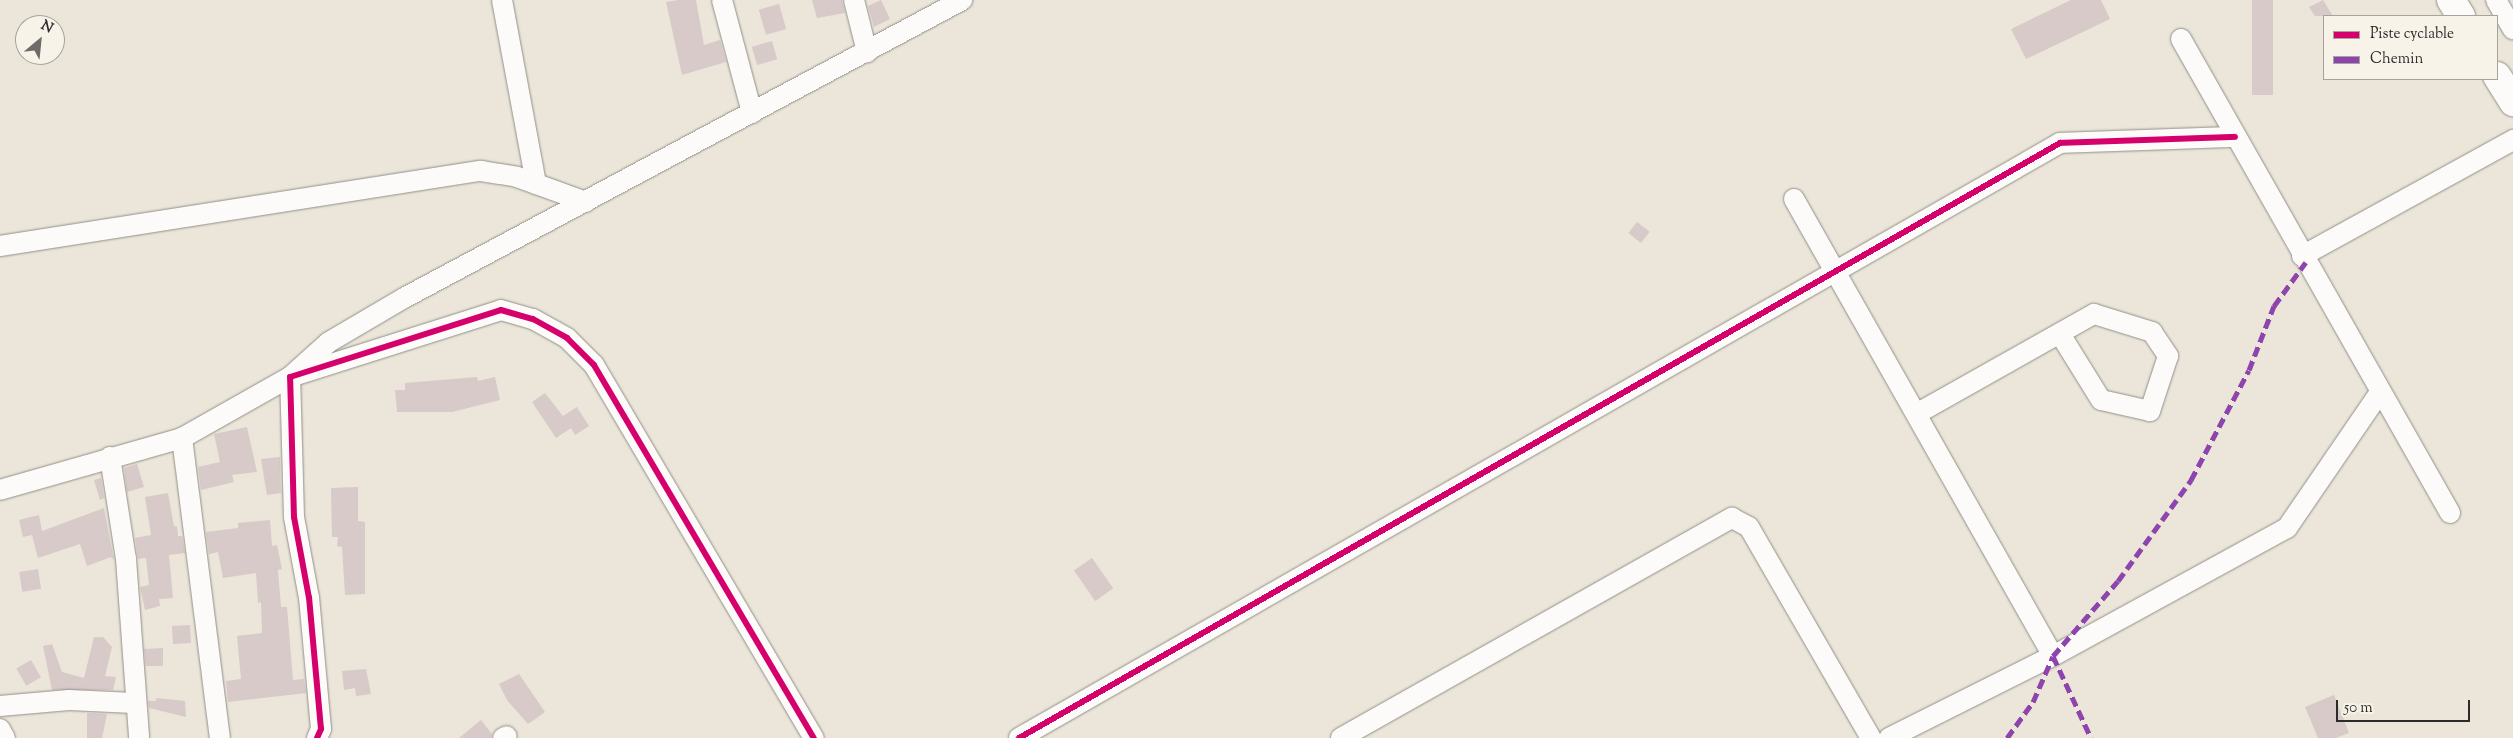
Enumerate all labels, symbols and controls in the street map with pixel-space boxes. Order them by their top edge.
north arrow [15,15,65,65]
legend [2323,15,2498,80]
text: N [37,16,56,39]
text: Piste cyclable [2370,24,2454,45]
text: Chemin [2370,49,2423,70]
scale bar [2338,690,2472,722]
text: 50 m [2344,698,2373,719]

